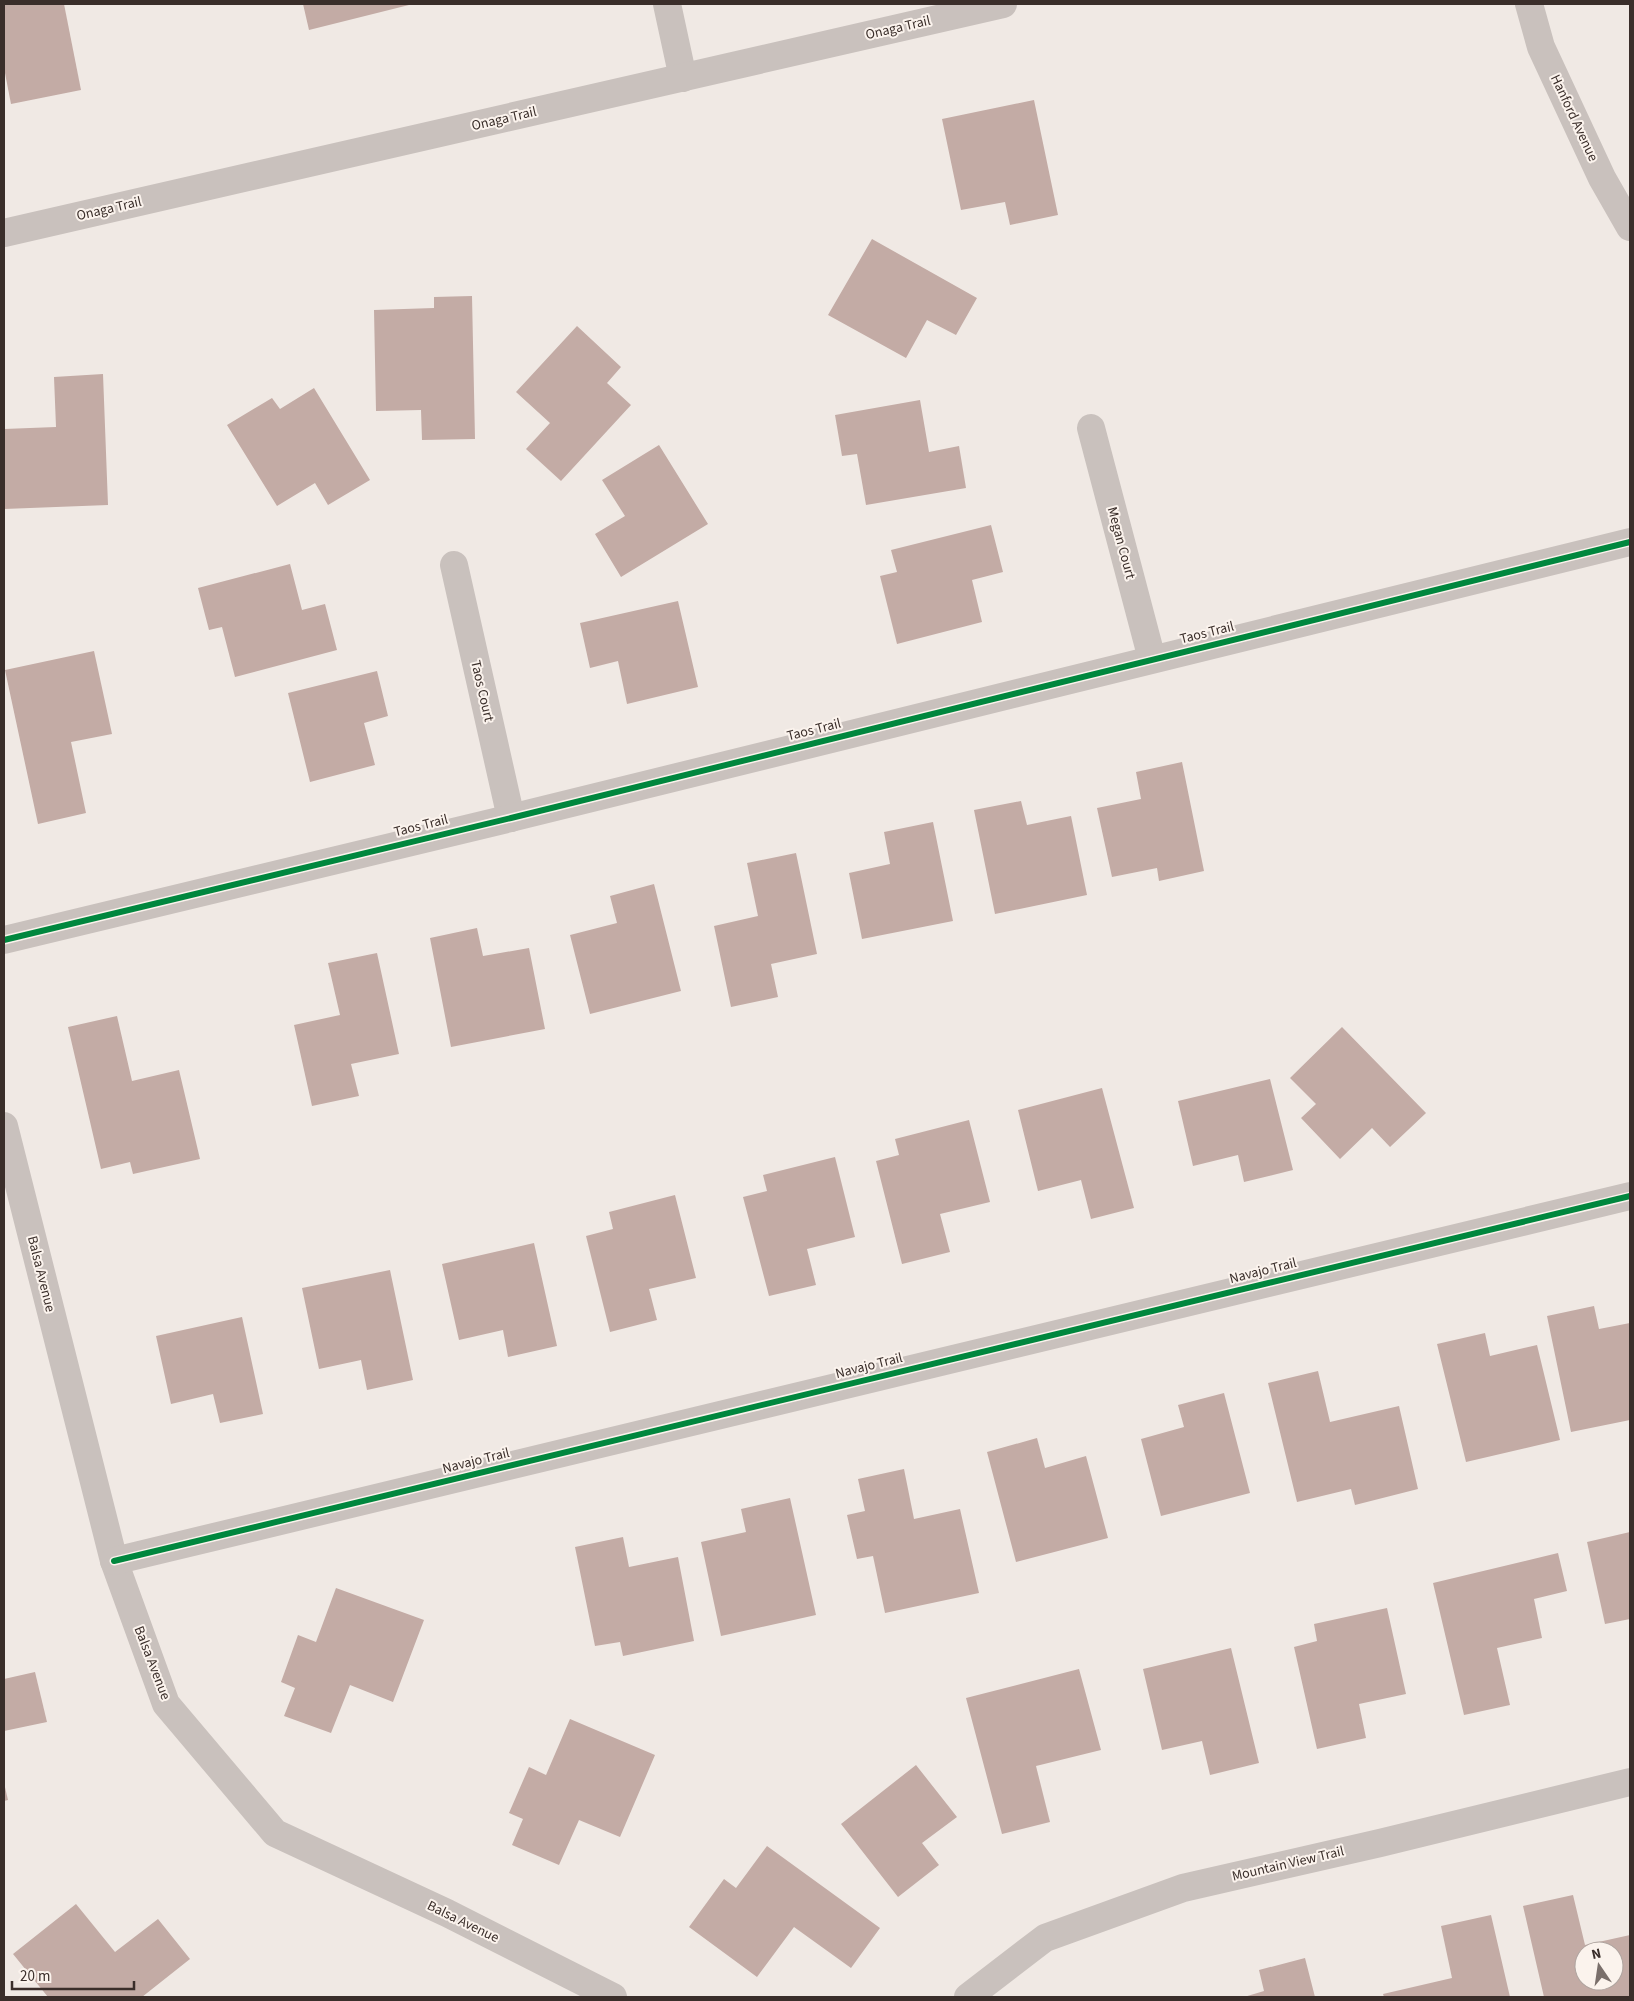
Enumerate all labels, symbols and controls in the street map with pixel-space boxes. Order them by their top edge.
street label: Onaga Trail [864,11,933,45]
street label: Hanford Avenue [1545,71,1603,165]
street label: Onaga Trail [470,102,539,136]
street label: Onaga Trail [75,192,144,226]
street label: Megan Court [1102,505,1140,582]
street label: Taos Trail [1178,617,1237,649]
street label: Taos Court [465,658,499,724]
street label: Taos Trail [785,714,844,746]
street label: Taos Trail [392,810,451,842]
street label: Balsa Avenue [22,1234,60,1314]
street label: Navajo Trail [1227,1253,1299,1289]
street label: Navajo Trail [833,1348,905,1384]
street label: Navajo Trail [440,1443,512,1479]
street label: Balsa Avenue [129,1623,175,1703]
street label: Mountain View Trail [1230,1841,1346,1887]
street label: Balsa Avenue [424,1896,502,1948]
north arrow [1574,1941,1624,1991]
text: N [1590,1944,1603,1965]
scale bar [12,1958,135,1990]
text: 20 m [20,1966,50,1987]

